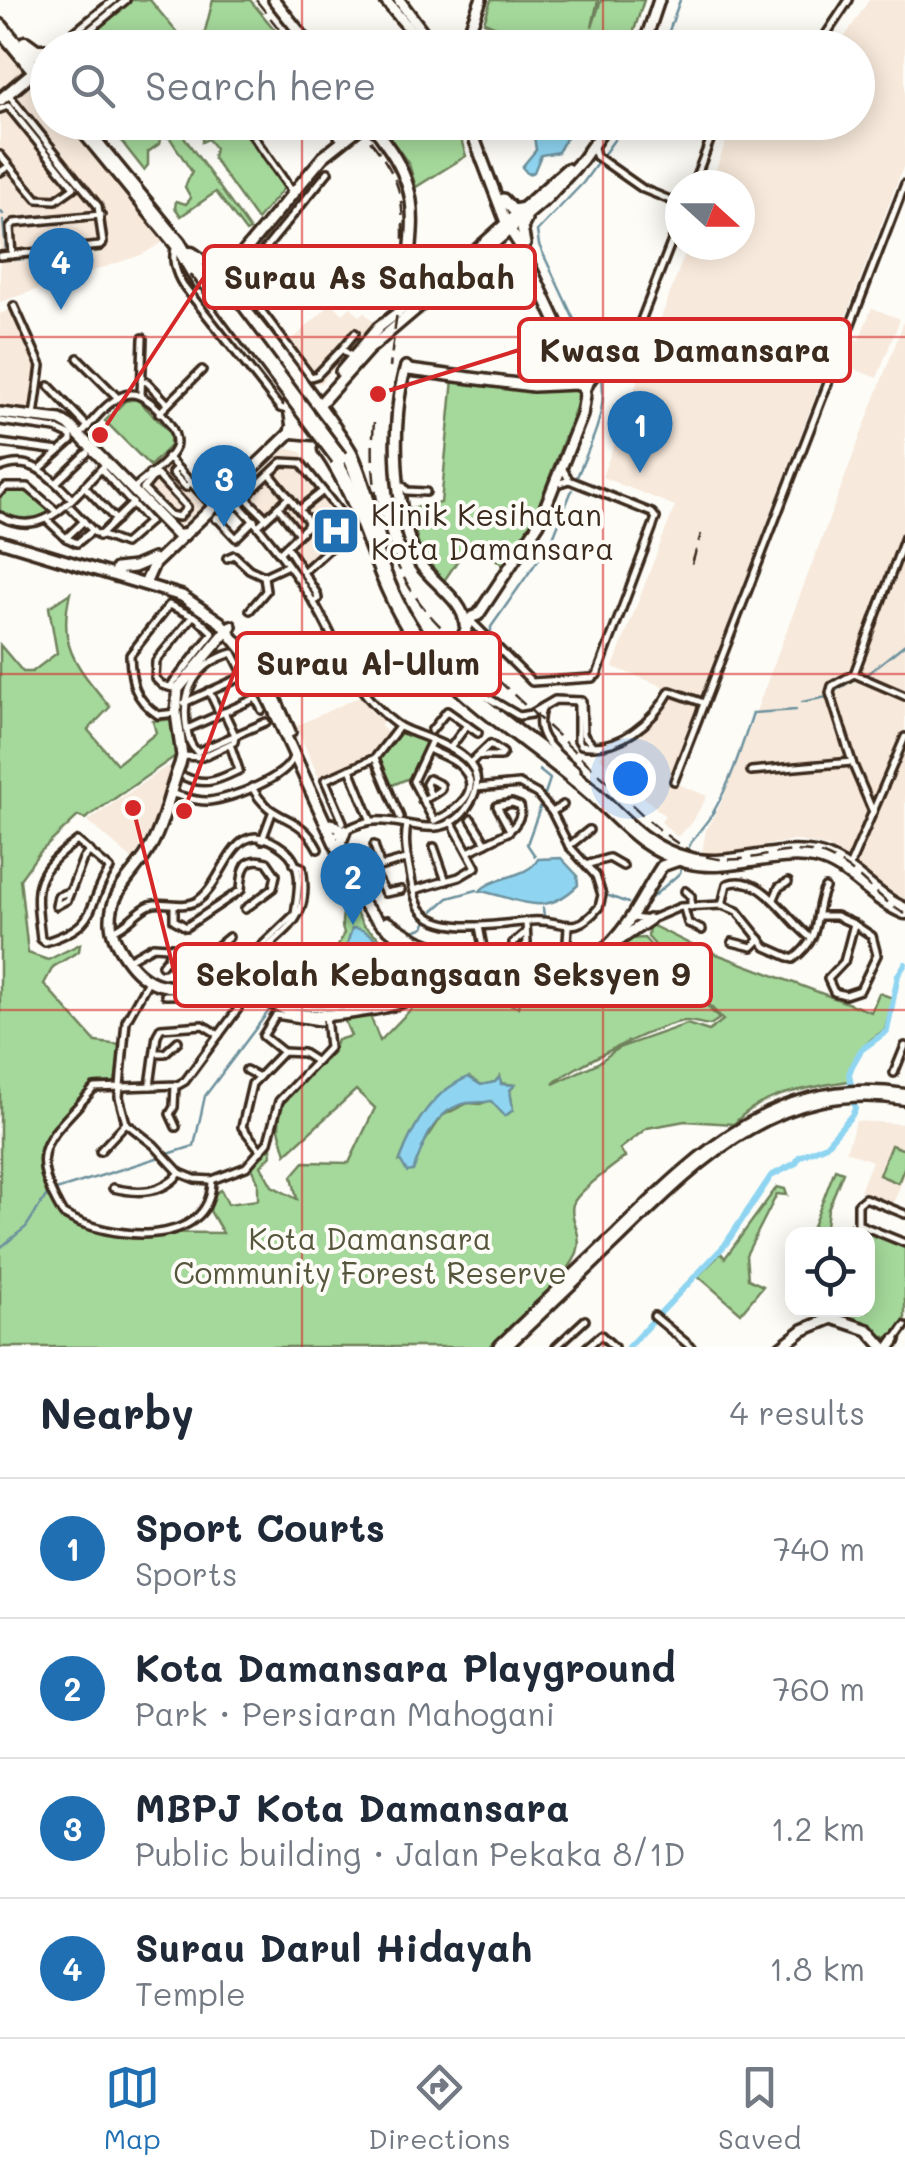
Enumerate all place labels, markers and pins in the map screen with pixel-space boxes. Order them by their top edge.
pin: 4 [28,228,94,310]
callout: Surau As Sahabah [204,246,535,308]
callout: Kwasa Damansara [519,319,850,381]
pin: 1 [608,390,672,473]
pin: 3 [192,444,256,527]
place label: Klinik Kesihatan Kota Damansara [371,494,614,568]
hospital icon: Klinik Kesihatan Kota Damansara [310,505,362,557]
callout: Surau Al-Ulum [237,633,500,695]
pin: 2 [320,842,386,925]
callout: Sekolah Kebangsaan Seksyen 9 [175,944,711,1006]

